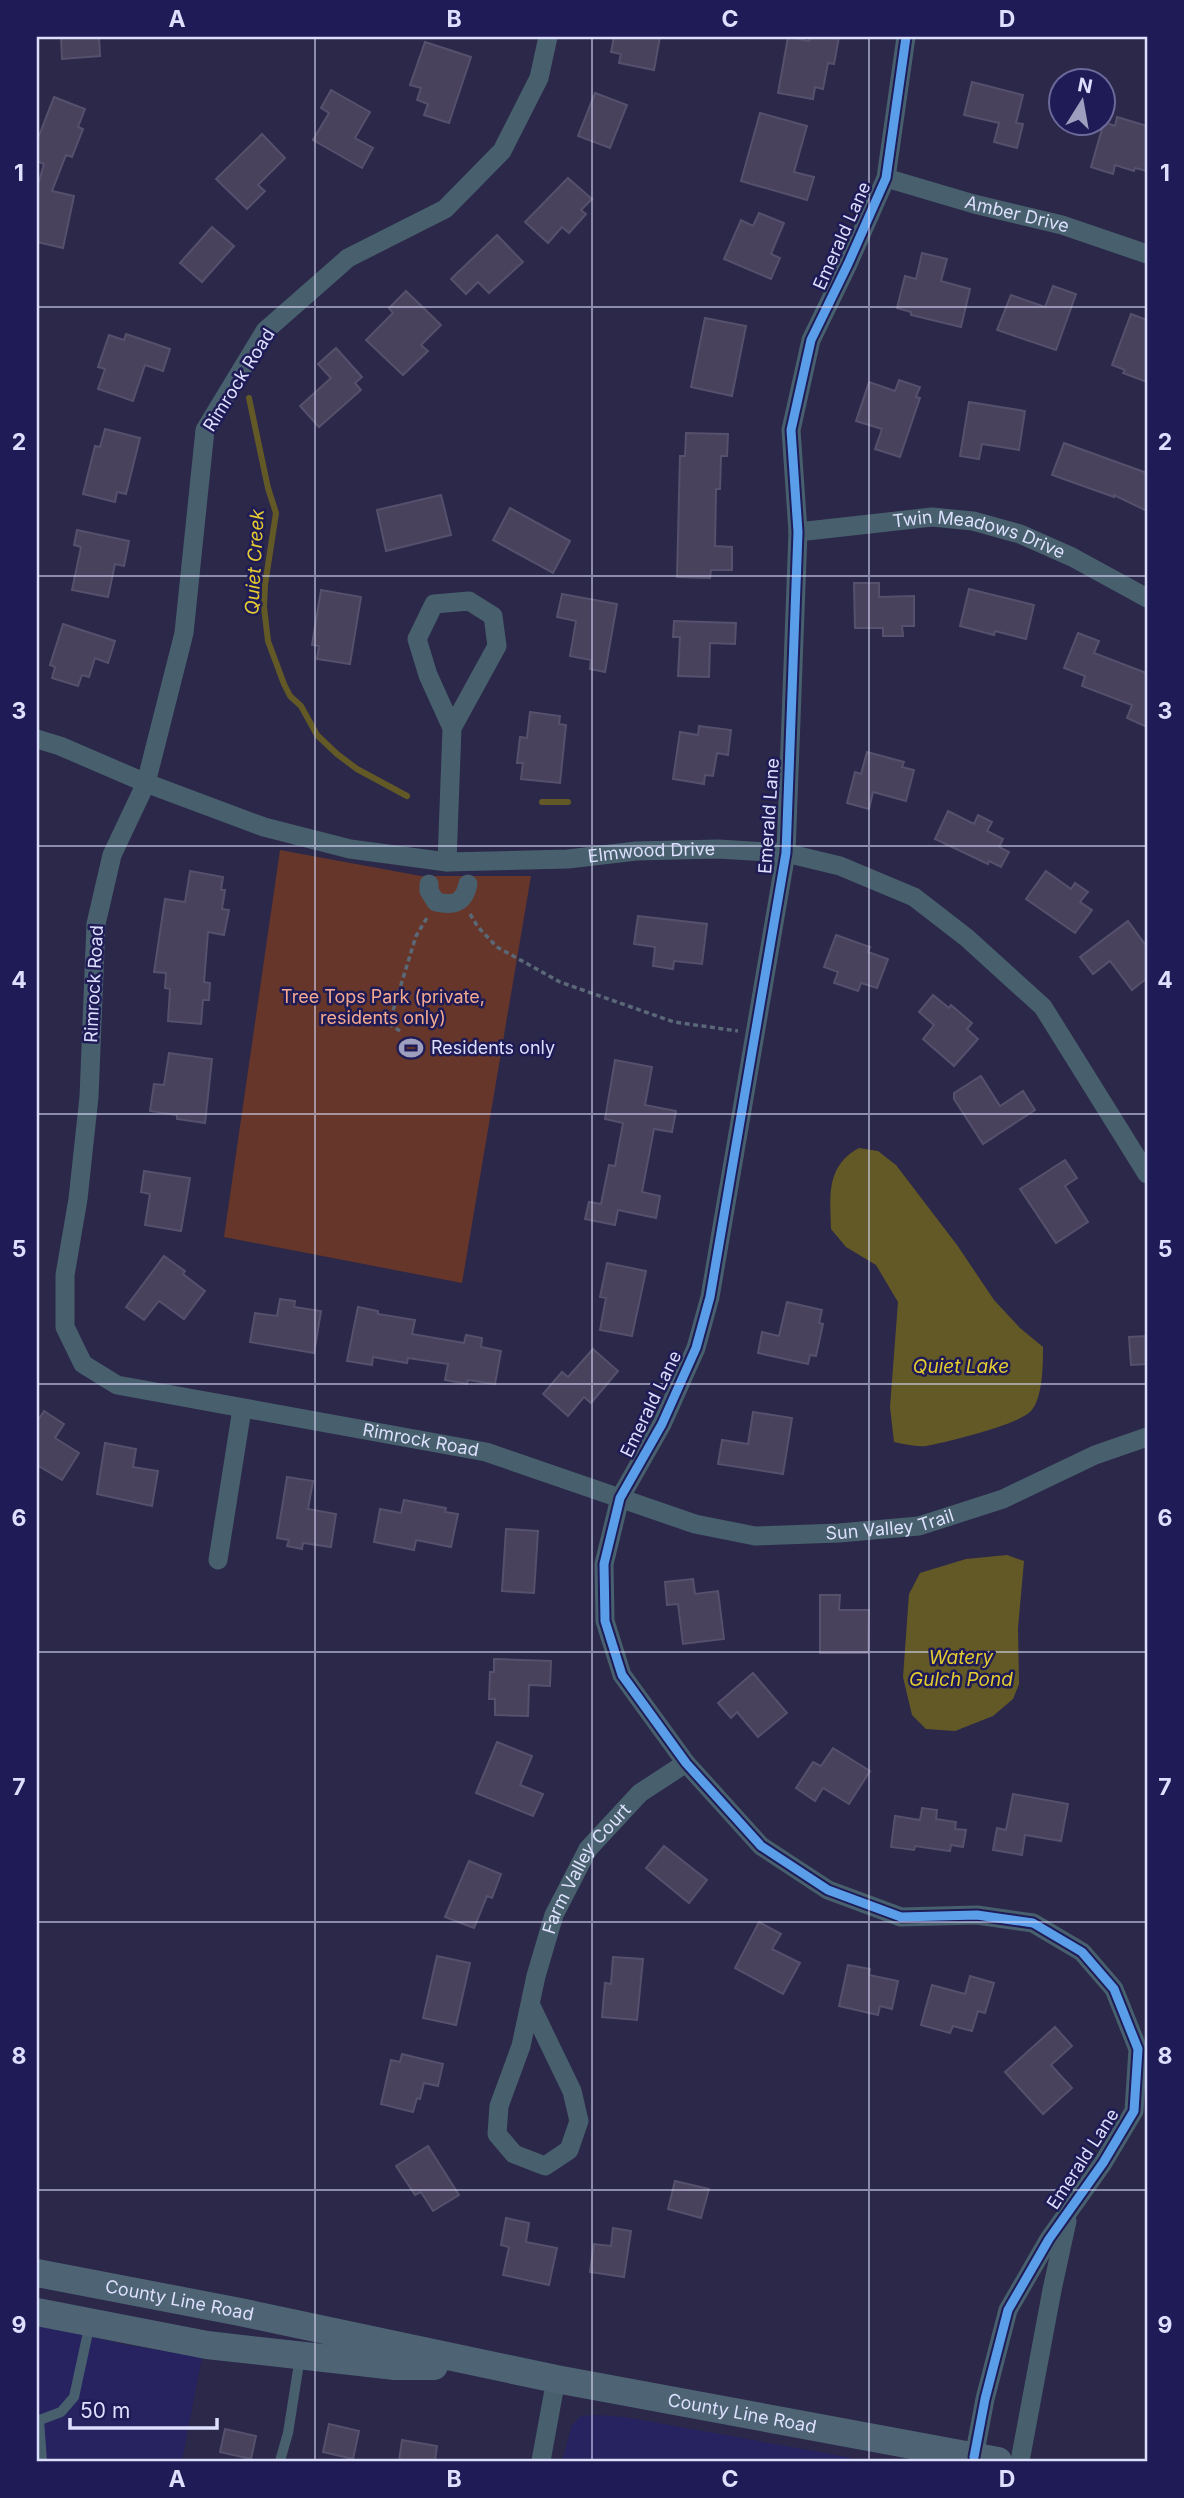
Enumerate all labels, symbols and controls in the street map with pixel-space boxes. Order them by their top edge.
text: A [168,5,186,33]
text: B [446,5,462,33]
text: C [721,5,739,33]
text: D [999,5,1015,33]
north arrow [1048,66,1118,136]
text: N [1076,73,1094,98]
text: 1 [14,159,24,187]
text: 1 [1160,159,1170,187]
street label: Emerald Lane [808,179,875,293]
street label: Amber Drive [963,191,1072,237]
street label: Rimrock Road [199,324,279,435]
text: 2 [12,428,26,456]
text: 2 [1158,428,1172,456]
street label: Twin Meadows Drive [891,506,1068,563]
water label: Quiet Creek [240,508,269,616]
text: 3 [12,697,26,725]
text: 3 [1158,697,1172,725]
street label: Emerald Lane [754,757,783,874]
street label: Elmwood Drive [586,838,715,867]
street label: Rimrock Road [80,925,107,1043]
text: 4 [11,966,27,994]
text: 4 [1157,966,1173,994]
park label: Tree Tops Park (private, residents only) [281,986,485,1028]
sports icon: Residents only [397,1034,425,1062]
place label: Residents only [431,1037,555,1058]
text: 5 [12,1235,26,1263]
text: 5 [1158,1235,1172,1263]
street label: Emerald Lane [616,1347,685,1460]
water label: Quiet Lake [913,1355,1009,1378]
street label: Rimrock Road [361,1419,481,1460]
text: 6 [12,1504,26,1532]
text: 6 [1158,1504,1172,1532]
street label: Sun Valley Trail [825,1505,956,1543]
water label: Watery Gulch Pond [909,1646,1013,1691]
text: 7 [12,1773,26,1801]
text: 7 [1158,1773,1172,1801]
street label: Farm Valley Court [538,1799,635,1936]
text: 8 [12,2042,26,2070]
text: 8 [1158,2042,1172,2070]
street label: Emerald Lane [1042,2104,1123,2213]
street label: County Line Road [103,2275,256,2325]
text: 9 [12,2311,26,2339]
text: 9 [1158,2311,1172,2339]
scale bar [70,2386,217,2430]
street label: County Line Road [666,2389,818,2437]
text: 50 m [80,2398,130,2423]
text: A [168,2465,186,2493]
text: B [446,2465,462,2493]
text: C [721,2465,739,2493]
text: D [999,2465,1015,2493]

